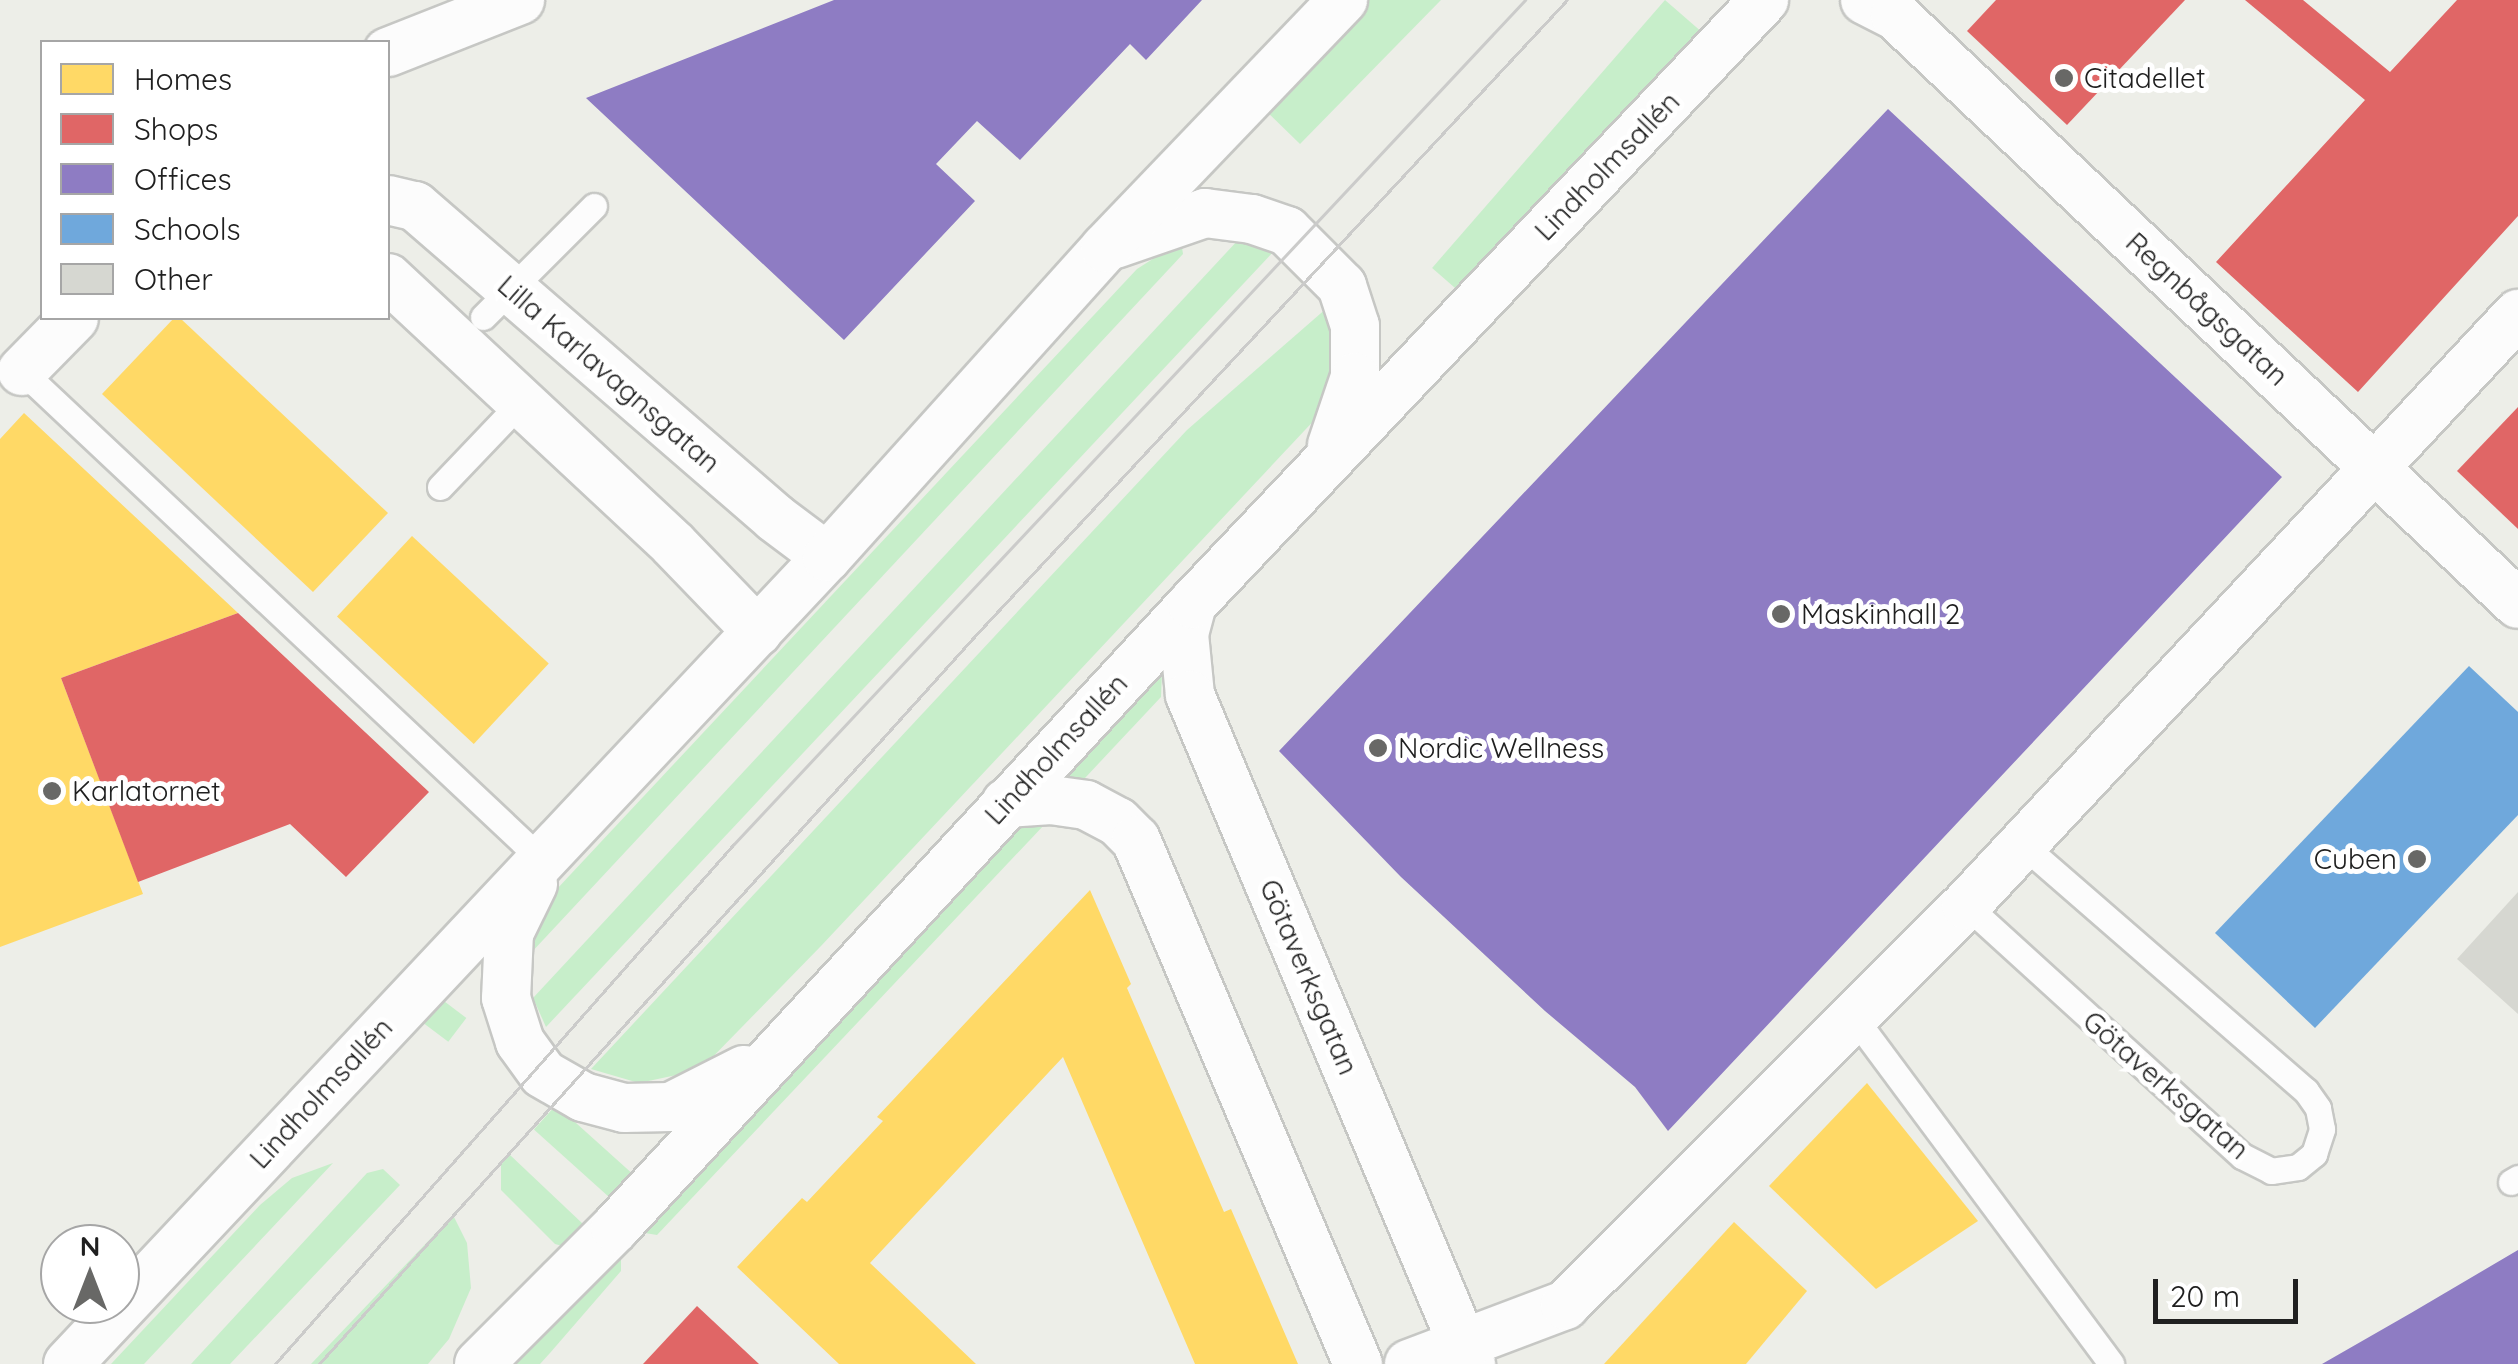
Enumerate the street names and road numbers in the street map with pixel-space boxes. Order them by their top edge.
street label: Lindholmsallén [1528,85,1686,247]
street label: Regnbågsgatan [2119,225,2295,393]
street label: Lilla Karlavagnsgatan [491,268,727,480]
street label: Lindholmsallén [978,667,1134,831]
street label: Götaverksgatan [1253,874,1365,1080]
street label: Götaverksgatan [2076,1004,2256,1166]
street label: Lindholmsallén [243,1011,399,1175]

